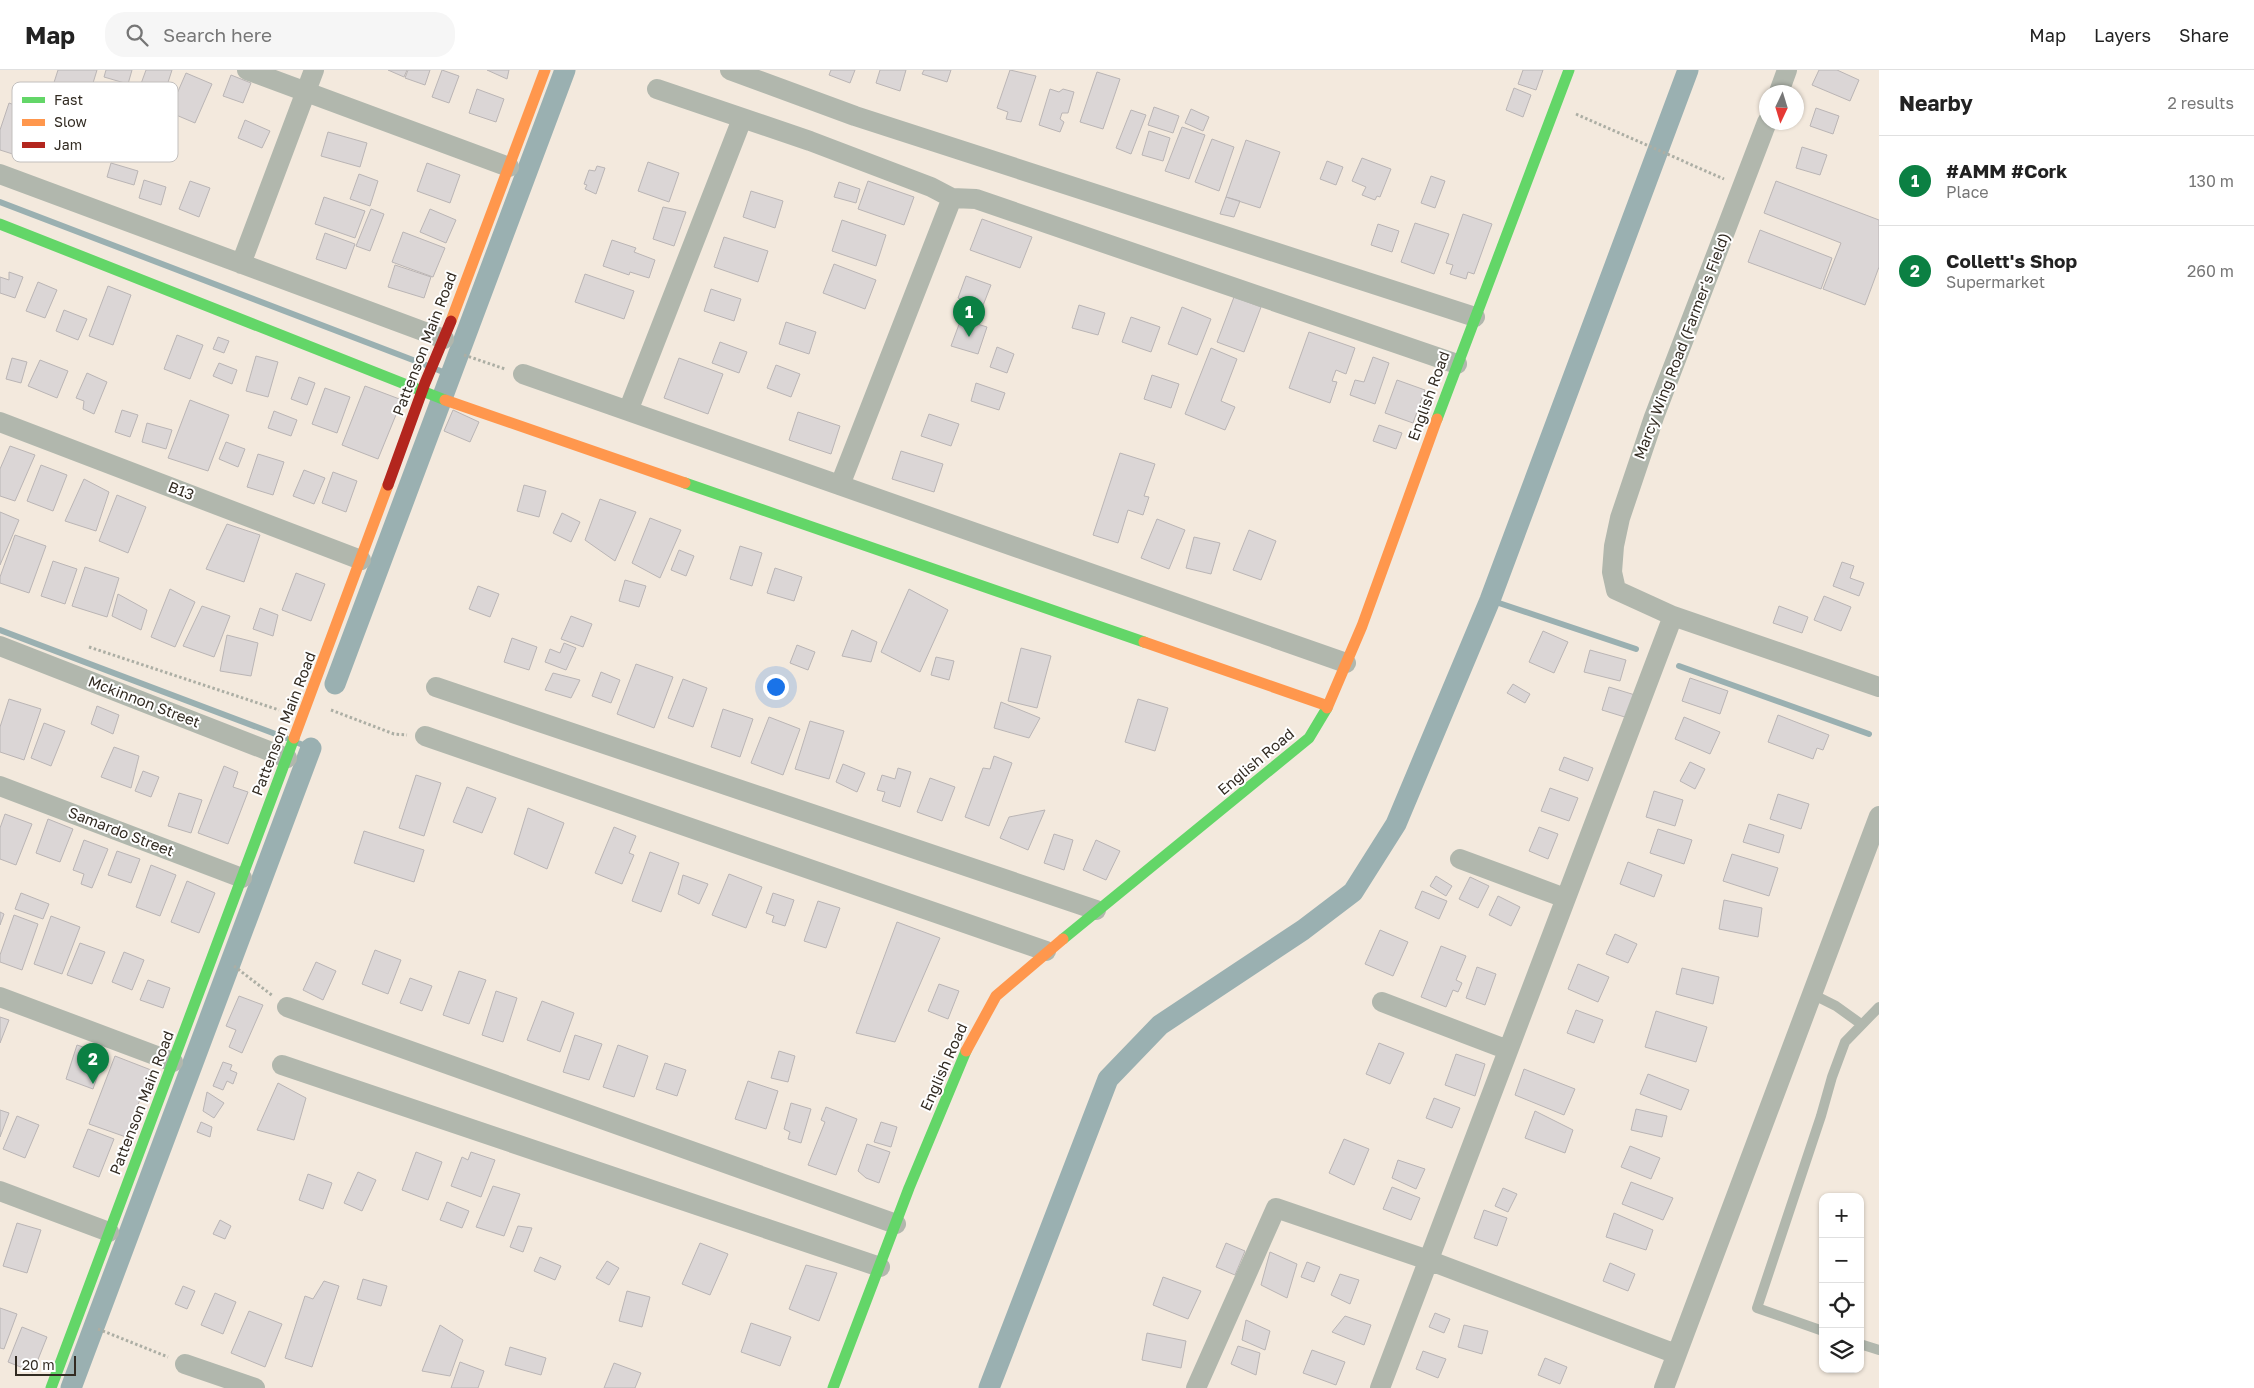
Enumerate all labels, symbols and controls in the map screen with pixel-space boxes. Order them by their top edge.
search box [105,12,455,57]
text: Map [25,20,75,49]
icon: search [123,21,151,49]
text: Search here [163,23,272,46]
text: Map [2029,24,2066,46]
text: Layers [2094,24,2151,46]
text: Share [2179,24,2229,46]
legend [12,82,178,162]
north arrow [1759,85,1804,130]
text: Nearby [1899,90,1973,116]
text: Fast [54,91,83,108]
text: 2 results [2168,93,2234,113]
text: Slow [54,113,87,130]
text: Jam [54,136,82,153]
text: #AMM #Cork [1946,159,2067,182]
text: 1 [1911,171,1919,191]
text: 130 m [2189,171,2234,191]
text: Place [1946,182,1989,202]
street label: Marcy Wing Road (Farmer's Field) [1629,230,1733,462]
text: Collett's Shop [1946,249,2077,272]
text: 2 [1910,261,1920,281]
text: 260 m [2187,261,2234,281]
street label: Pattenson Main Road [388,269,460,418]
text: Supermarket [1946,272,2045,292]
pin: 1 [953,296,985,337]
street label: English Road [1404,348,1453,443]
street label: B13 [166,477,197,503]
street label: Pattenson Main Road [247,649,319,798]
street label: Mckinnon Street [86,671,203,731]
your location [763,674,789,700]
street label: English Road [1214,724,1297,798]
street label: Samardo Street [66,803,177,860]
street label: English Road [916,1020,970,1113]
street label: Pattenson Main Road [105,1028,177,1177]
pin: 2 [77,1043,109,1084]
map controls [1819,1193,1864,1373]
button: + [1819,1193,1864,1238]
button: − [1819,1238,1864,1283]
button: locate [1819,1283,1864,1328]
button: layers [1819,1328,1864,1373]
scale bar [15,1353,76,1376]
text: 20 m [22,1356,55,1373]

